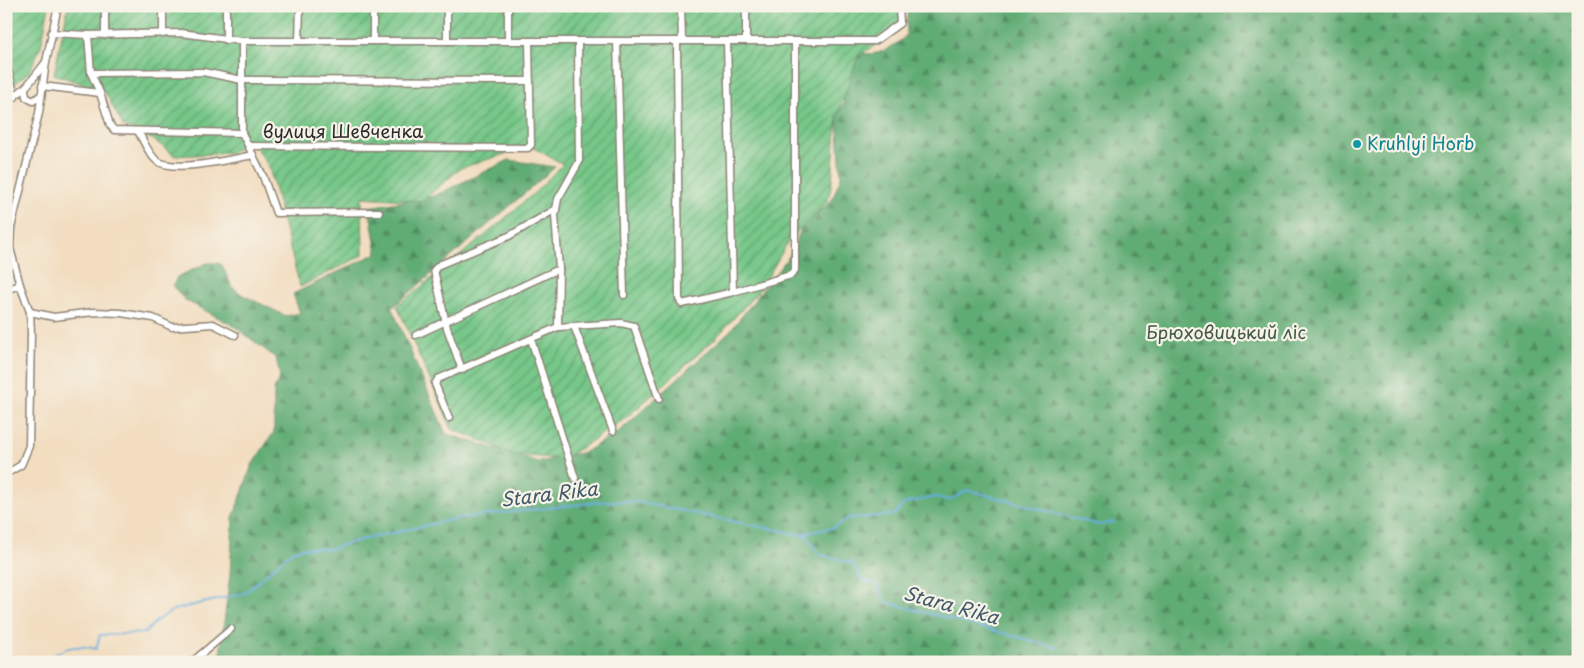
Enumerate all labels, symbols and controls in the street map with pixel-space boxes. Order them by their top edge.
street label: вулиця Шевченка [263,117,424,144]
place label: Kruhlyi Horb [1367,129,1474,156]
marker: Kruhlyi Horb [1351,138,1363,150]
park label: Брюховицький ліс [1146,318,1306,345]
water label: Stara Rika [499,473,599,513]
water label: Stara Rika [901,578,1002,630]

